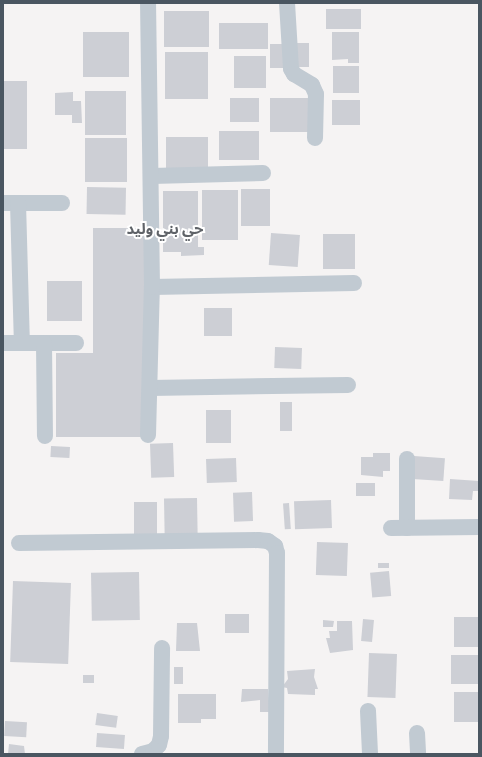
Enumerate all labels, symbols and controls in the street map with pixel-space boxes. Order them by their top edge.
district label: حي بني وليد [127,220,203,238]

